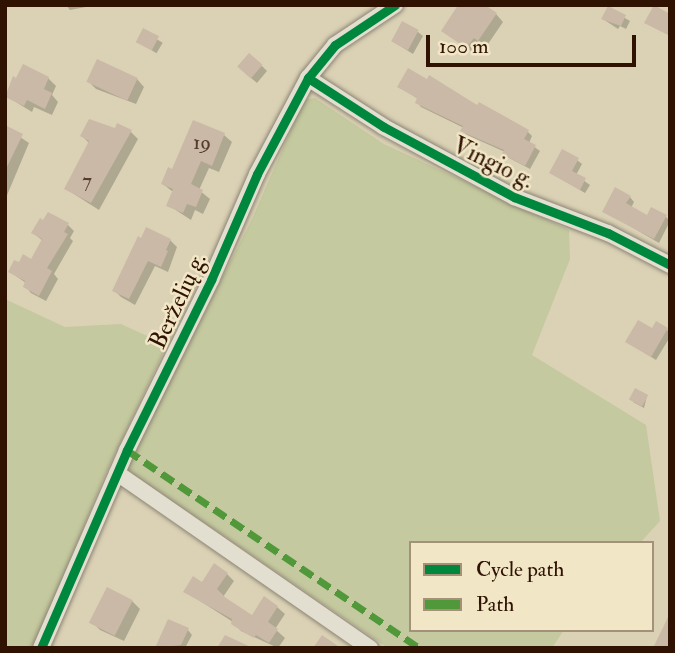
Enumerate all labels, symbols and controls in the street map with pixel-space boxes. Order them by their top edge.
scale bar [430,21,640,65]
text: 100 m [439,33,489,60]
house number: 19 [193,130,211,156]
street label: Vingio g. [448,131,538,195]
house number: 7 [82,168,92,194]
street label: Berželių g. [143,248,213,354]
legend [409,541,654,632]
text: Cycle path [476,556,564,583]
text: Path [476,591,514,618]

